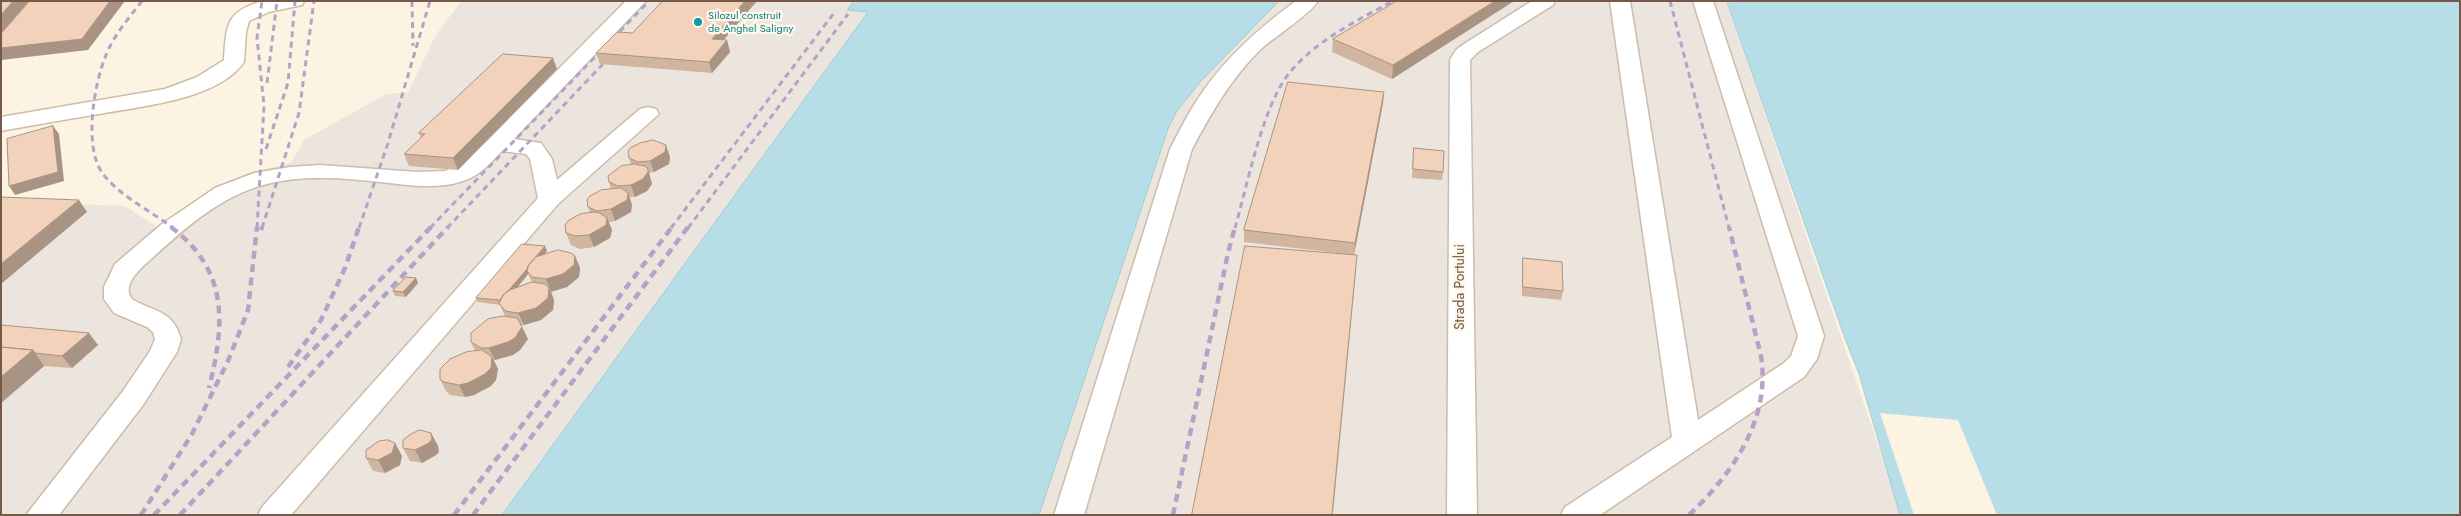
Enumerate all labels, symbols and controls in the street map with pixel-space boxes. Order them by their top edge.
place label: Silozul construit de Anghel Saligny [708,9,793,35]
marker: Silozul construit de Anghel Saligny [692,16,704,28]
street label: Strada Portului [1453,244,1469,330]

